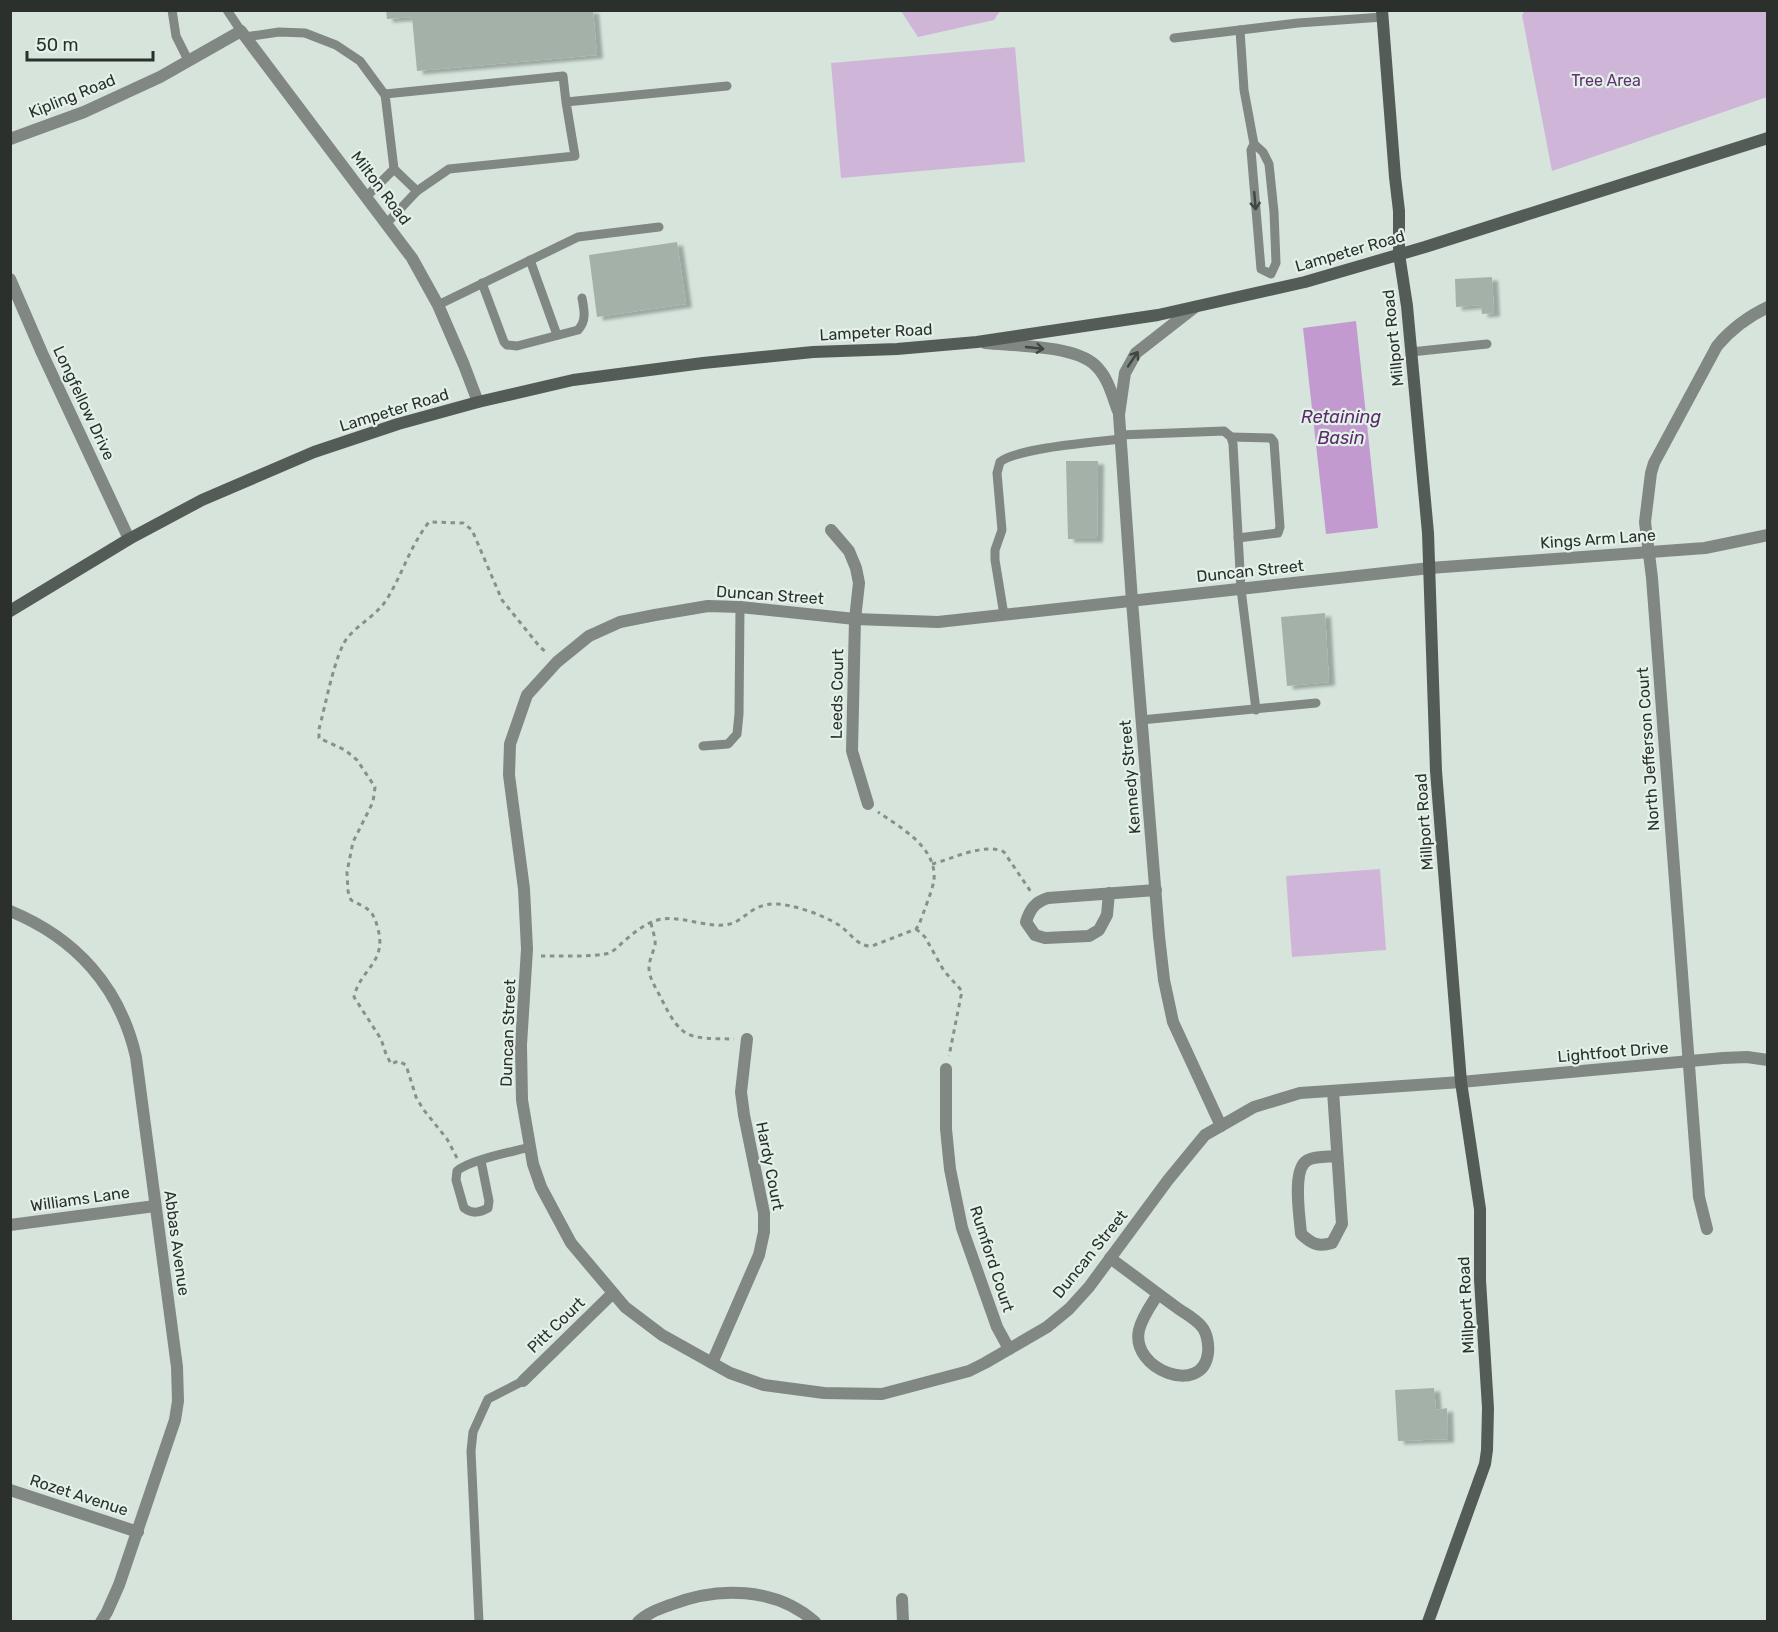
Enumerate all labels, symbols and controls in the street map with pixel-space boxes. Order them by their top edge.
scale bar [27,24,153,62]
text: 50 m [36,34,79,56]
street label: Kipling Road [26,70,118,122]
park label: Tree Area [1571,71,1641,90]
street label: Milton Road [347,147,415,229]
one-way arrow [1250,191,1261,211]
street label: Lampeter Road [1293,226,1407,276]
street label: Millport Road [1378,289,1408,387]
street label: Lampeter Road [819,320,933,344]
street label: Longfellow Drive [49,343,119,463]
one-way arrow [1025,343,1045,354]
one-way arrow [1127,352,1139,368]
street label: Lampeter Road [337,384,451,436]
water label: Retaining Basin [1301,406,1381,449]
street label: Kings Arm Lane [1540,525,1656,553]
street label: Duncan Street [1195,556,1305,586]
street label: Duncan Street [716,582,824,608]
street label: Leeds Court [827,649,847,739]
street label: North Jefferson Court [1633,667,1663,831]
street label: Kennedy Street [1116,719,1144,835]
street label: Millport Road [1411,773,1437,871]
street label: Duncan Street [497,979,519,1087]
street label: Lightfoot Drive [1557,1038,1669,1066]
street label: Hardy Court [752,1120,788,1212]
street label: Williams Lane [29,1183,131,1215]
street label: Abbas Avenue [160,1189,194,1297]
street label: Rumford Court [966,1203,1018,1315]
street label: Duncan Street [1049,1206,1131,1302]
street label: Millport Road [1454,1256,1478,1354]
street label: Pitt Court [523,1293,589,1357]
street label: Rozet Avenue [27,1470,131,1520]

